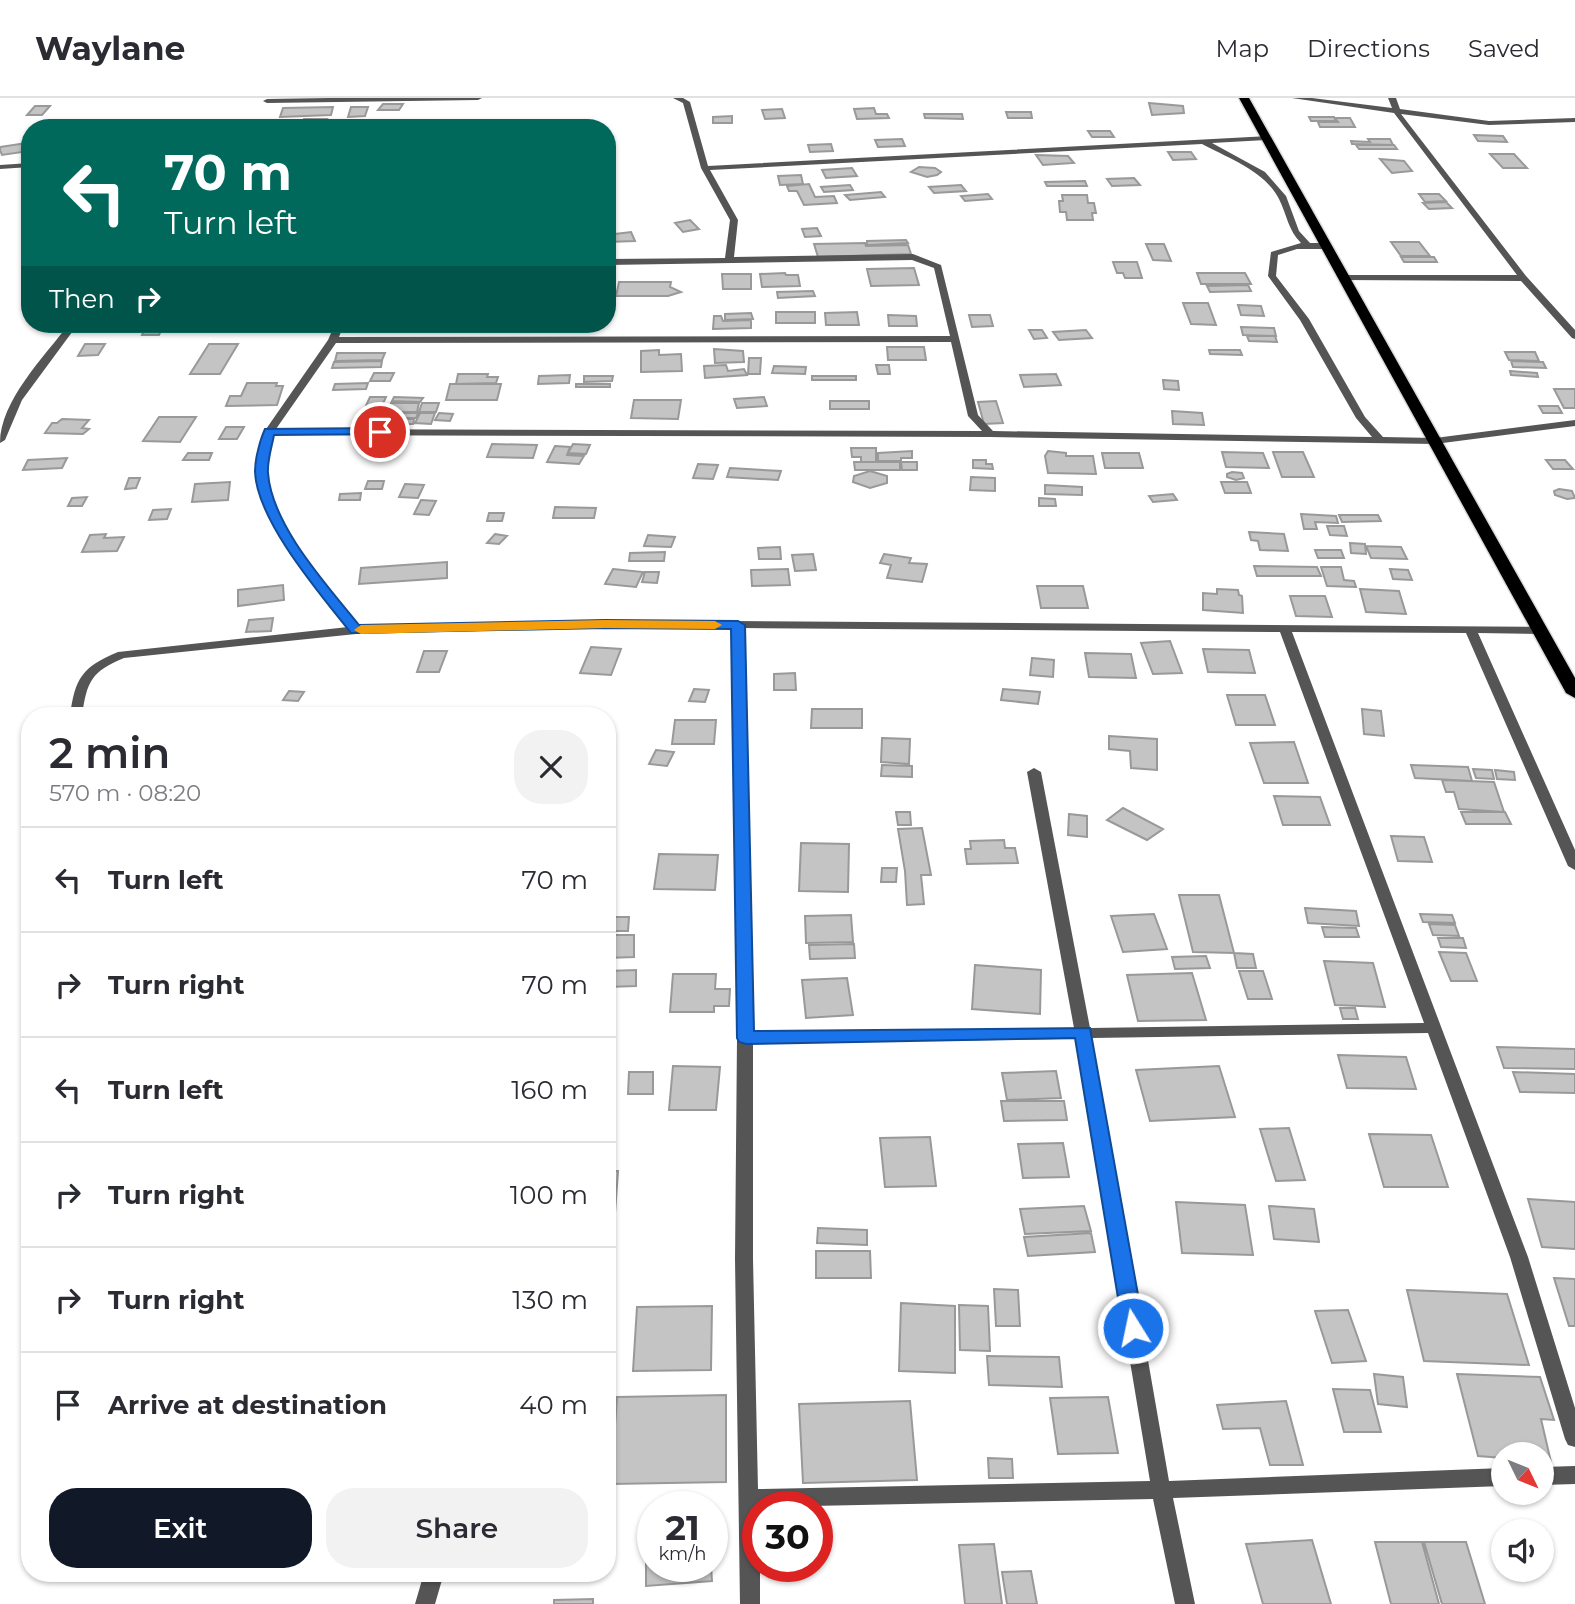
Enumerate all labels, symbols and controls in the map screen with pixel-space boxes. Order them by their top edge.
text: Waylane [35,28,185,68]
text: Map [1216,34,1269,63]
text: Directions [1307,34,1430,63]
text: Saved [1468,34,1540,63]
text: 70 m [164,143,292,202]
icon: left [49,147,140,238]
text: Turn left [164,203,298,242]
icon: right [129,280,167,318]
text: Then [49,283,115,315]
pin [350,402,410,462]
icon: arrive [361,413,399,451]
text: 2 min [49,727,170,779]
button: close [514,730,588,804]
text: 570 m · 08:20 [49,779,201,807]
icon: left [49,861,87,899]
text: Turn left [108,864,224,896]
text: 70 m [522,864,588,896]
icon: right [49,966,87,1004]
text: Turn right [108,969,244,1001]
text: 70 m [522,969,588,1001]
icon: left [49,1071,87,1109]
text: Turn left [108,1074,224,1106]
text: 160 m [511,1074,588,1106]
icon: right [49,1176,87,1214]
text: Turn right [108,1179,244,1211]
text: 100 m [510,1179,588,1211]
icon: right [49,1281,87,1319]
text: Turn right [108,1284,244,1316]
text: 130 m [512,1284,588,1316]
position arrow [1096,1291,1170,1365]
icon: arrive [49,1386,87,1424]
text: Arrive at destination [108,1389,387,1421]
text: 40 m [519,1389,588,1421]
north arrow [1491,1442,1554,1505]
map controls [1491,1442,1554,1582]
button: Exit [49,1488,312,1568]
button: Share [326,1488,588,1568]
speed limit sign: 30 [742,1491,833,1582]
text: 21 [665,1506,700,1549]
button: sound [1491,1519,1554,1582]
text: km/h [658,1543,707,1565]

